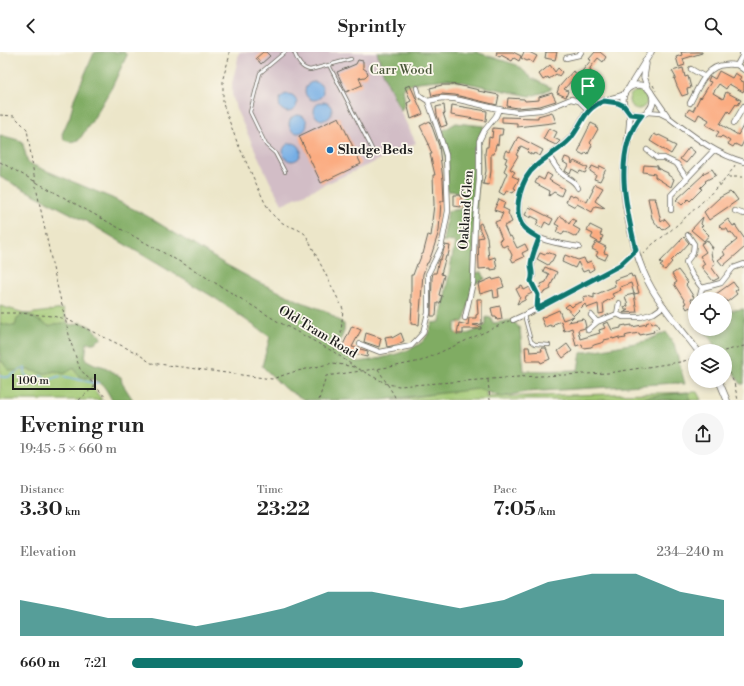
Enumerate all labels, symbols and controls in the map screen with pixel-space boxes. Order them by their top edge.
icon: back [20,15,42,37]
text: Sprintly [338,15,406,38]
icon: search [702,15,724,37]
park label: Carr Wood [370,62,433,78]
pin [571,69,605,110]
icon: arrive [577,75,599,97]
place label: Sludge Beds [338,142,413,158]
marker: Sludge Beds [325,145,335,155]
street label: Oakland Glen [455,170,477,250]
map controls [688,292,732,388]
button: locate [688,292,732,336]
street label: Old Tram Road [276,302,361,362]
button: layers [688,344,732,388]
scale bar [12,372,96,391]
text: 100 m [18,374,49,388]
text: Evening run [20,412,145,439]
button: share [682,413,724,455]
text: 19:45 · 5 × 660 m [20,441,117,457]
text: Distance [20,483,64,497]
text: Time [257,483,283,497]
text: Pace [493,483,517,497]
text: 3.30 [20,497,63,522]
text: 23:22 [257,497,310,522]
text: 7:05 [493,497,536,522]
text: km [63,505,80,519]
text: /km [536,505,556,519]
text: Elevation [20,544,76,560]
text: 234–240 m [657,544,724,560]
text: 660 m [20,655,60,671]
text: 7:21 [84,655,107,671]

